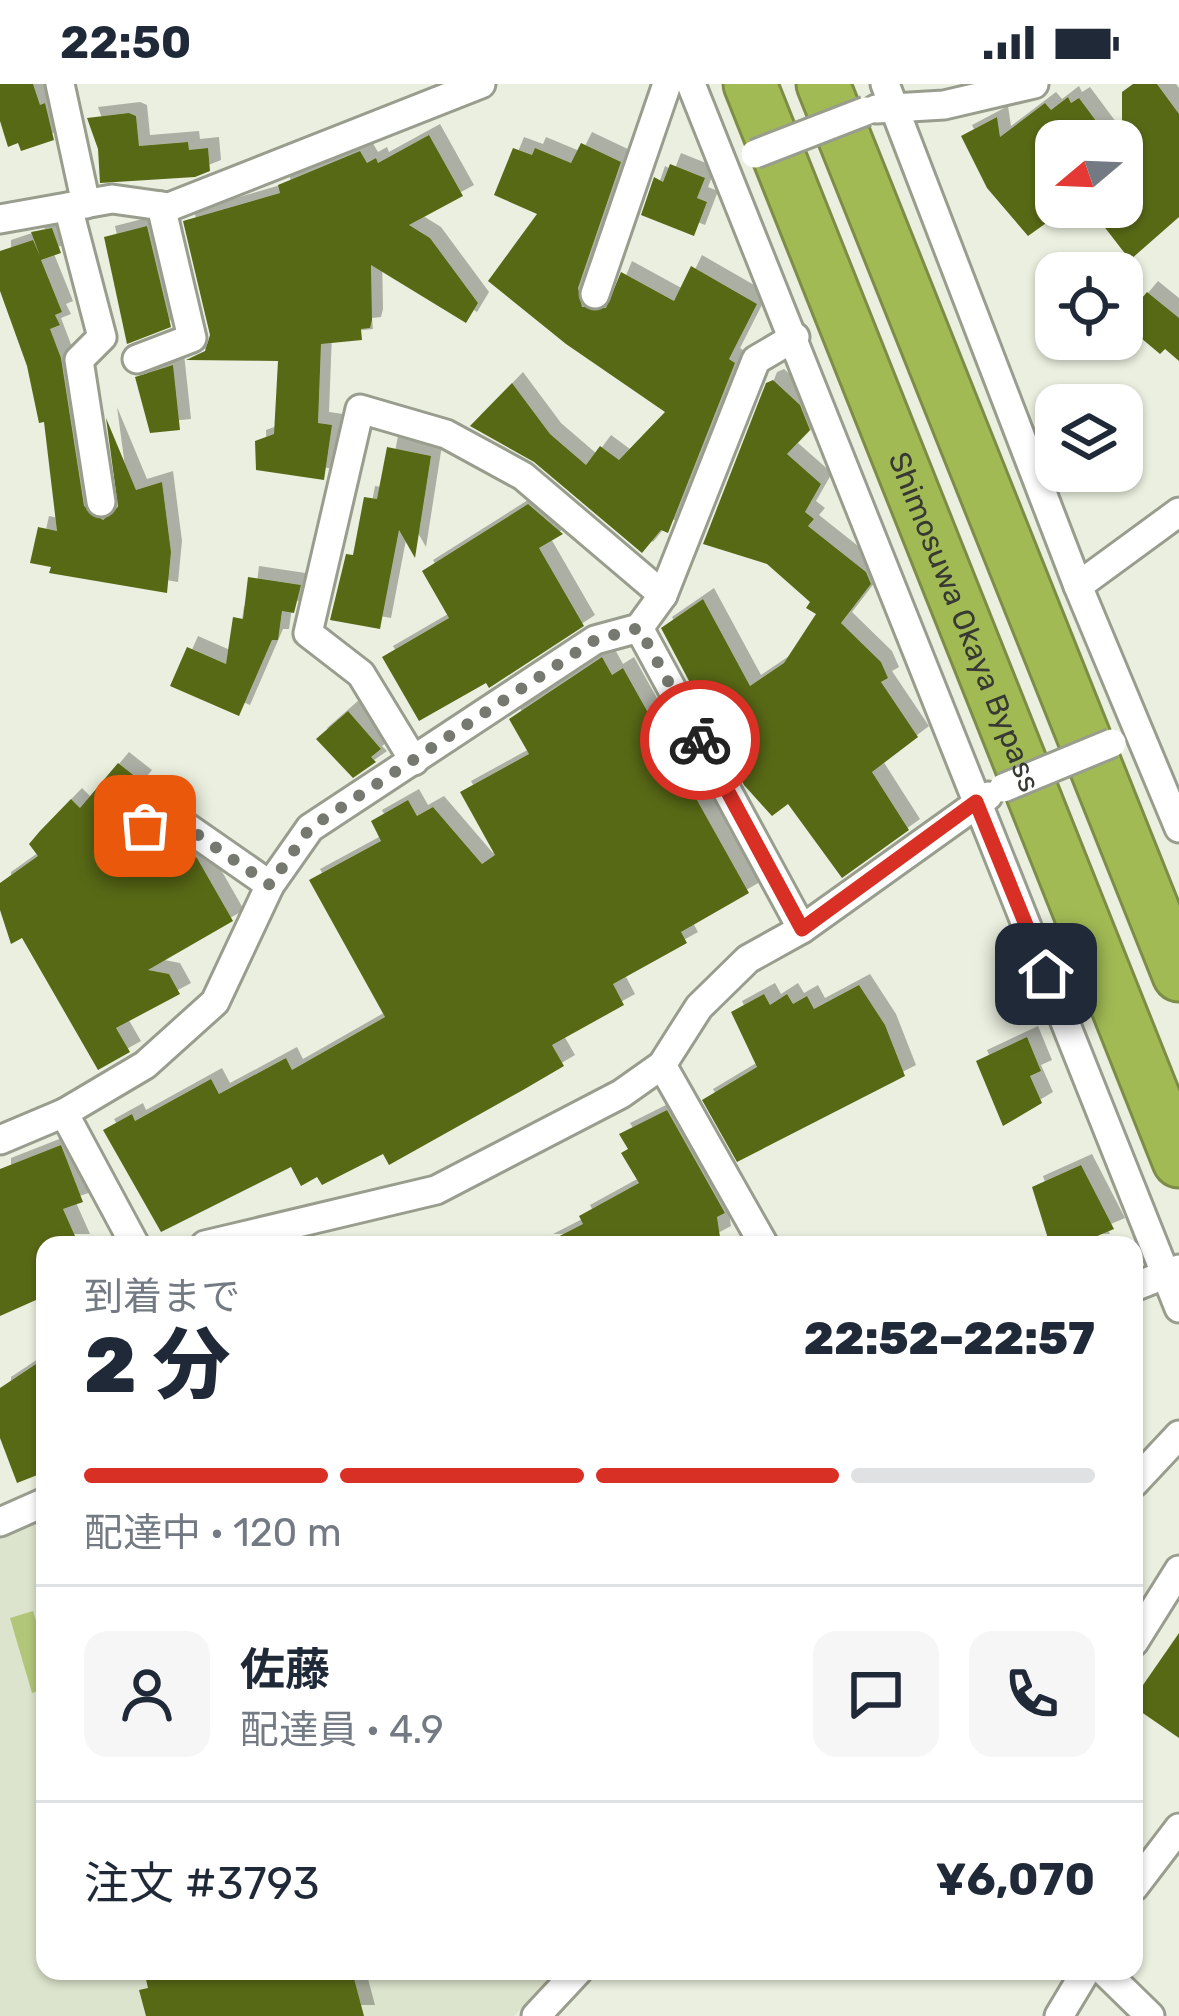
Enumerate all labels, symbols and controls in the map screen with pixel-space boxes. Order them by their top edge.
text: 22:50 [60,16,191,69]
north arrow [1035,120,1143,228]
map controls [1035,120,1143,492]
button: locate [1035,252,1143,360]
button: layers [1035,384,1143,492]
street label: Shimosuwa Okaya Bypass [880,447,1048,797]
courier [640,680,760,800]
icon: bike [667,707,733,773]
pin [94,775,196,877]
icon: bag [112,793,178,859]
pin [995,923,1097,1025]
icon: home [1013,941,1079,1007]
text: 到着まで [84,1274,240,1320]
text: 22:52–22:57 [804,1312,1095,1365]
text: 2 分 [84,1319,230,1412]
text: 配達中 · 120 m [84,1510,342,1556]
button: person [84,1631,210,1757]
button: chat [813,1631,939,1757]
button: phone [969,1631,1095,1757]
text: 佐藤 [240,1643,330,1696]
text: 配達員 · 4.9 [240,1707,444,1753]
text: ¥6,070 [936,1853,1095,1906]
text: 注文 #3793 [84,1857,320,1910]

